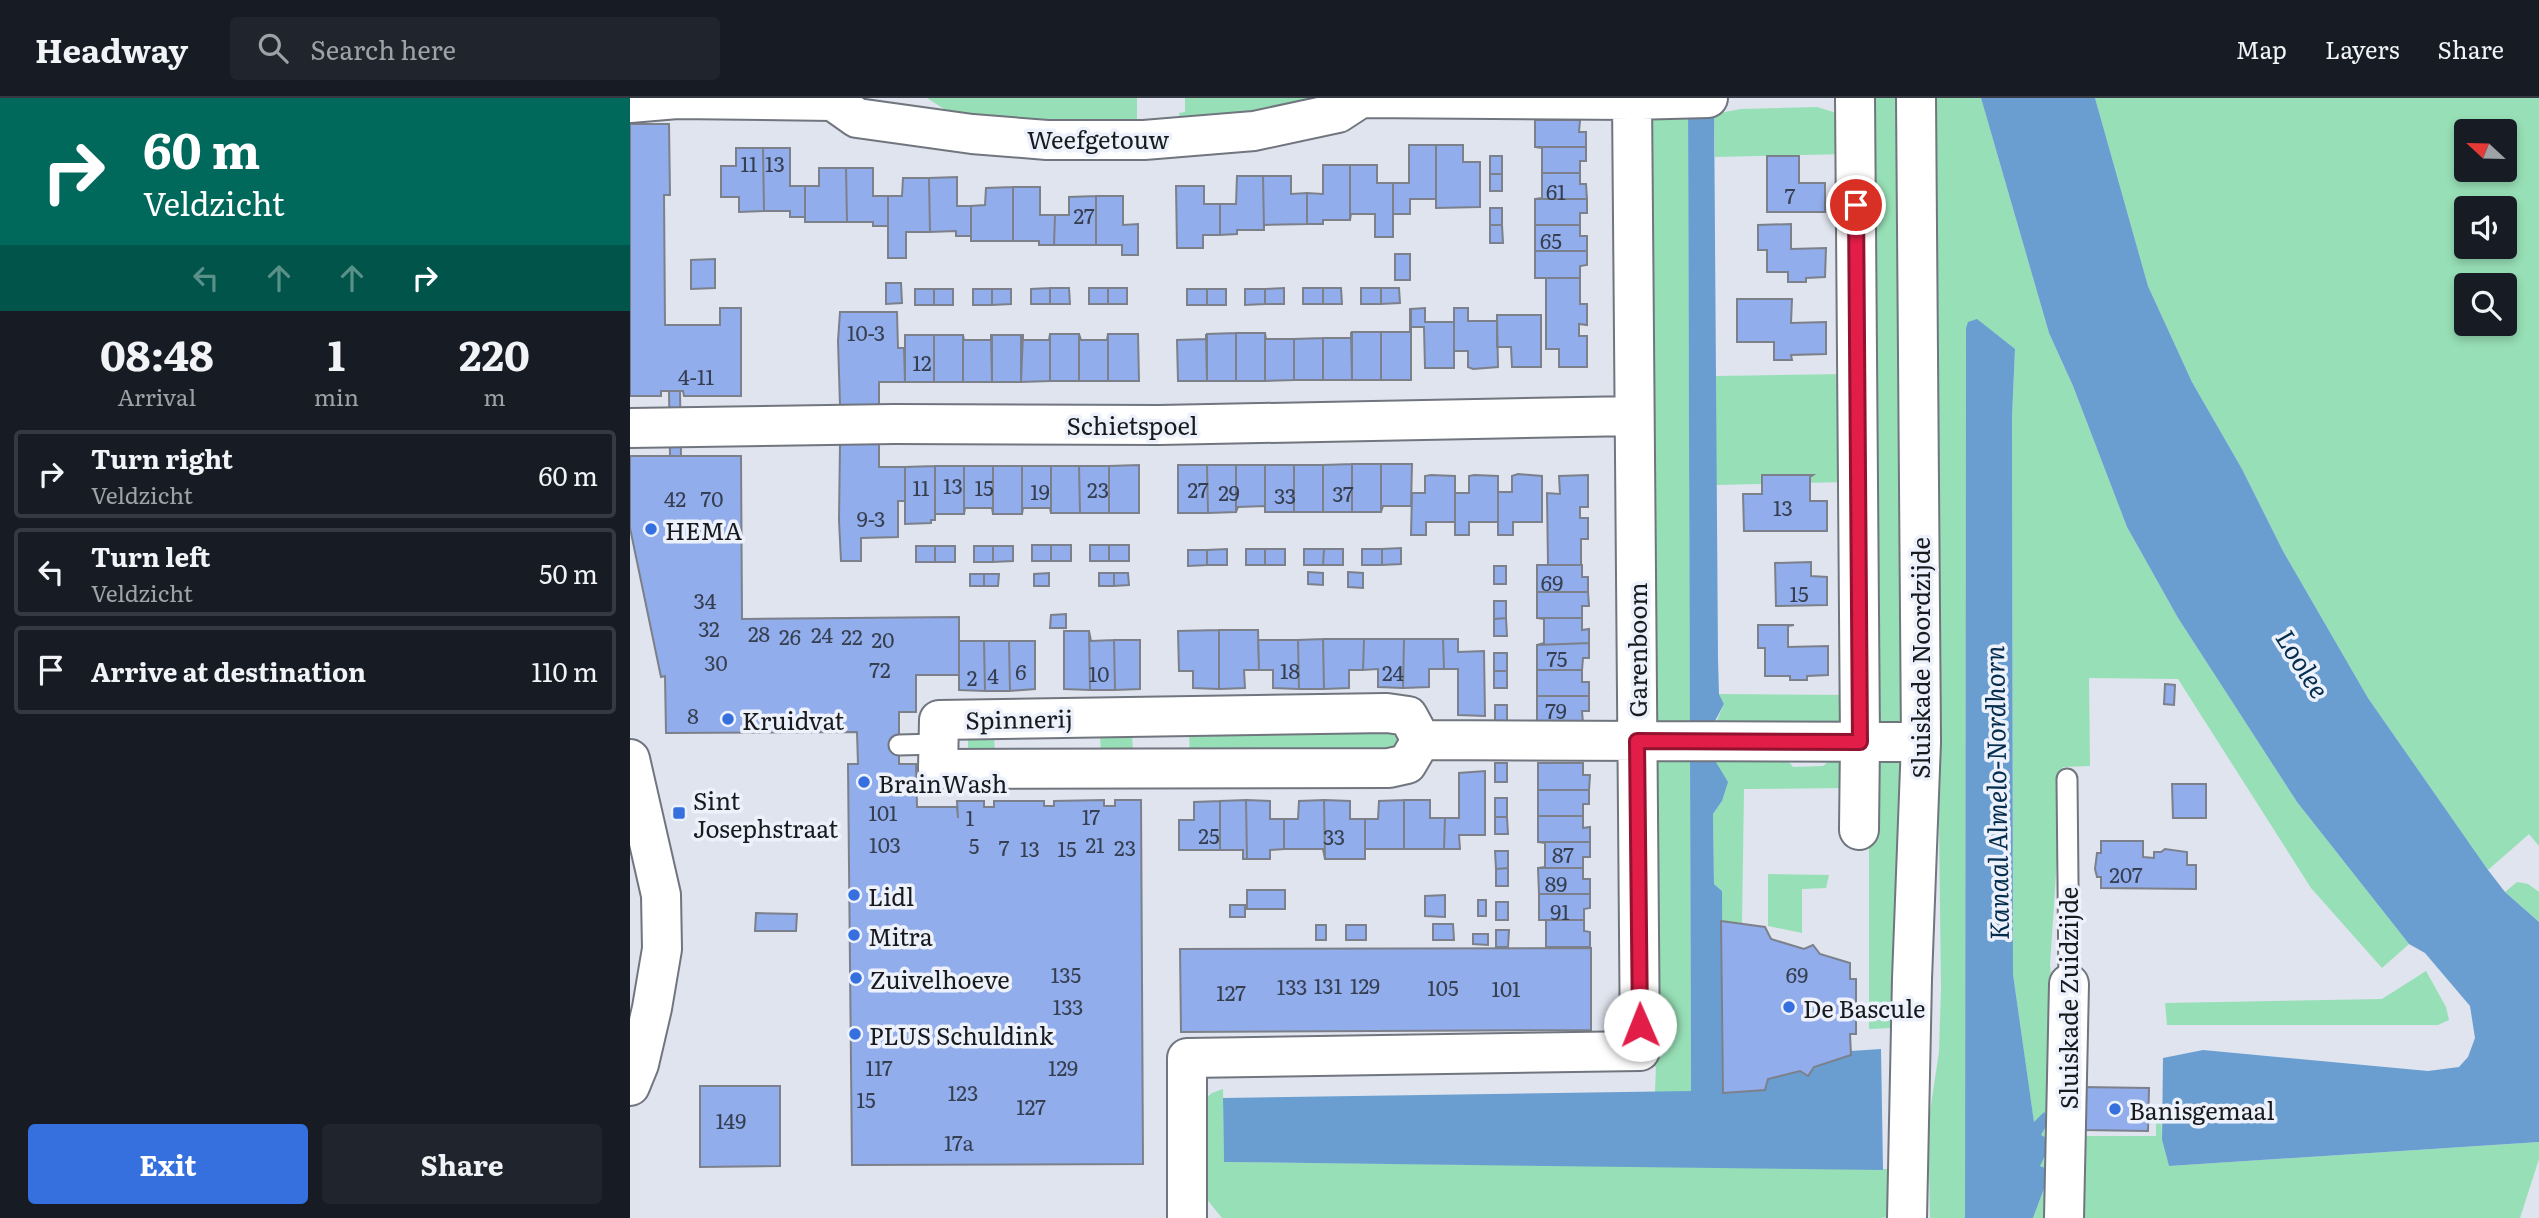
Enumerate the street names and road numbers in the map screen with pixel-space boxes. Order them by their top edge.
street label: Weefgetouw [1027,121,1169,156]
street label: Schietspoel [1066,407,1198,442]
street label: Sluiskade Noordzijde [1902,537,1937,779]
street label: Garenboom [1619,583,1654,717]
street label: Spinnerij [965,700,1073,736]
street label: Sluiskade Zuidzijde [2050,887,2085,1109]

